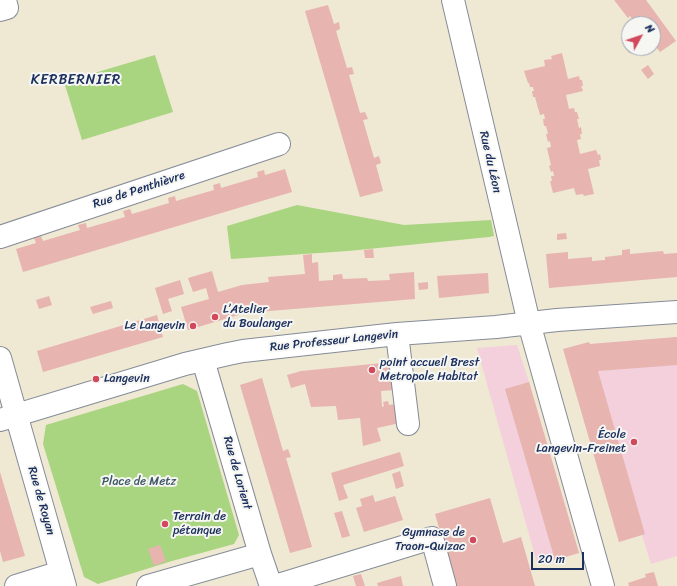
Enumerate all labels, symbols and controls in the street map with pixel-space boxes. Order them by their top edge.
north arrow [621,16,661,56]
text: N [640,20,660,38]
district label: KERBERNIER [31,72,121,88]
street label: Rue du Léon [476,130,504,194]
street label: Rue de Penthièvre [91,168,187,212]
place label: L’Atelier du Boulanger [223,303,292,331]
marker: L’Atelier du Boulanger [210,312,220,322]
place label: Le Langevin [125,319,185,333]
marker: Le Langevin [188,321,198,331]
street label: Rue Professeur Langevin [269,327,399,355]
place label: point accueil Brest Metropole Habitat [380,356,479,384]
marker: point accueil Brest Metropole Habitat [367,365,377,375]
place label: Langevin [104,372,150,386]
marker: Langevin [91,374,101,384]
place label: École Langevin-Freinet [536,428,626,456]
street label: Rue de Lorient [220,435,254,511]
marker: École Langevin-Freinet [629,437,639,447]
street label: Rue de Royan [24,465,58,537]
park label: Place de Metz [102,475,176,489]
place label: Terrain de pétanque [173,510,226,538]
marker: Terrain de pétanque [160,519,170,529]
place label: Gymnase de Traon-Quizac [395,526,465,554]
marker: Gymnase de Traon-Quizac [468,535,478,545]
scale bar [533,544,586,570]
text: 20 m [538,548,565,570]

